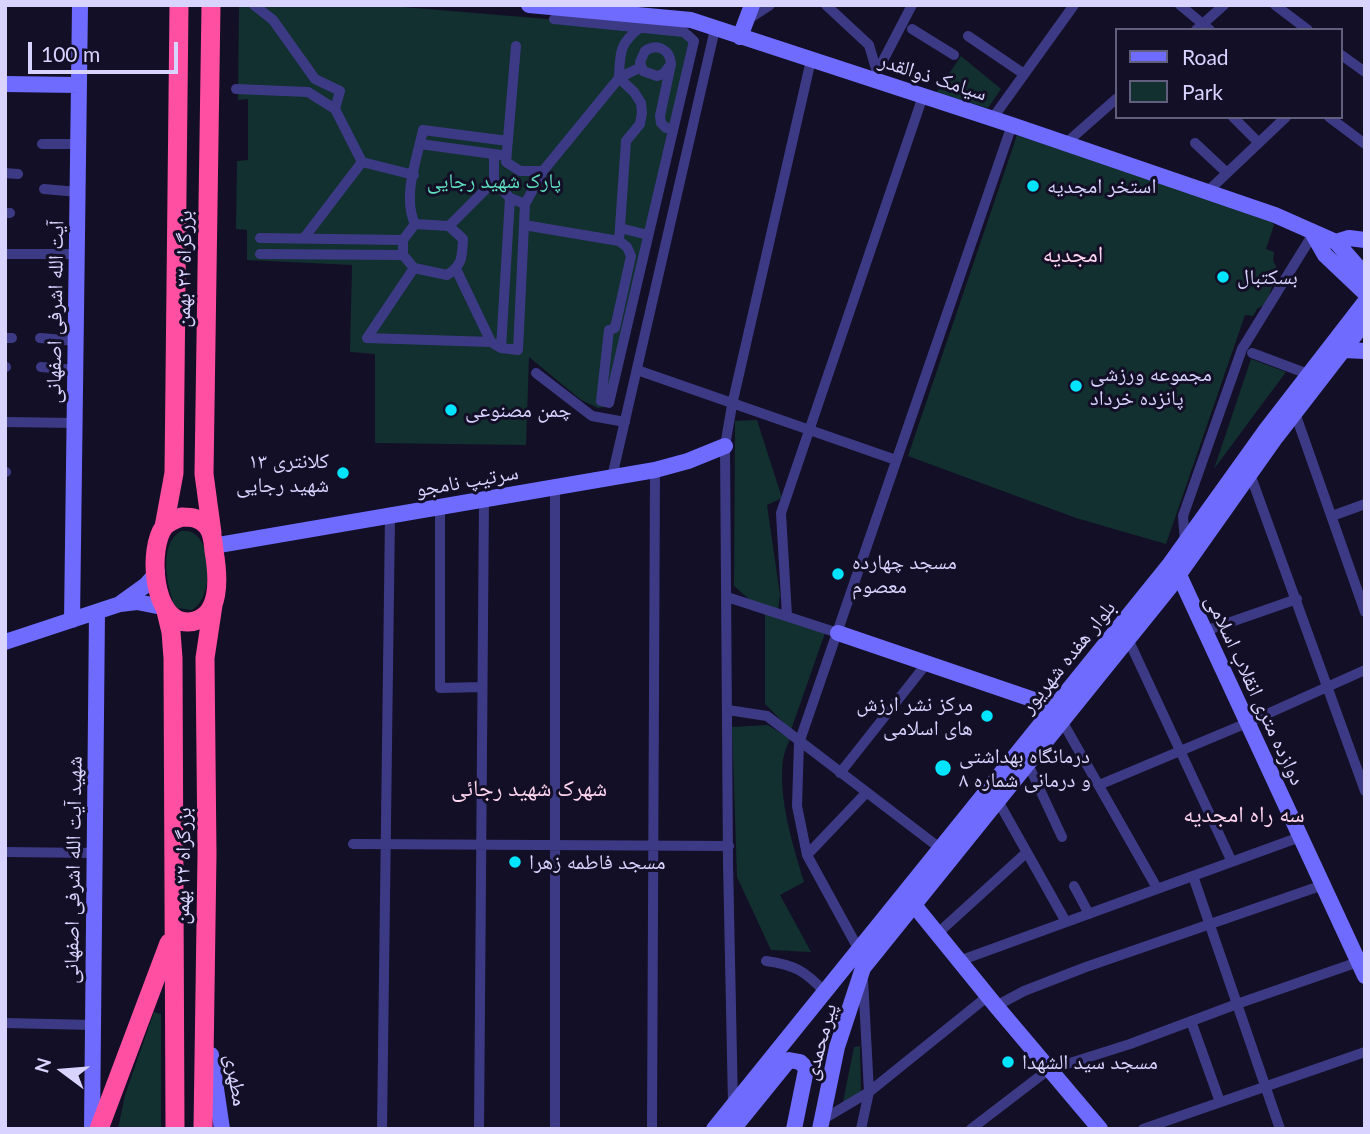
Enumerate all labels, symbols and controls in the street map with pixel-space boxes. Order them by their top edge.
scale bar [32,28,182,72]
legend [1114,28,1342,119]
text: 100 m [41,41,100,66]
text: Road [1182,44,1229,69]
street label: سیامک ذوالقدر [876,48,990,106]
text: Park [1182,79,1223,104]
park label: پارک شهید رجایی [427,168,561,194]
place label: استخر امجدیه [1047,173,1156,199]
marker: استخر امجدیه [1025,178,1041,194]
street label: بزرگراه ۲۲ بهمن [170,210,198,328]
street label: آیت الله اشرفی اصفهانی [41,220,69,404]
district label: امجدیه [1043,241,1103,269]
place label: بسکتبال [1237,264,1298,290]
marker: بسکتبال [1215,269,1231,285]
place label: مجموعه ورزشی پانزده خرداد [1090,361,1212,411]
marker: مجموعه ورزشی پانزده خرداد [1068,378,1084,394]
place label: چمن مصنوعی [465,397,572,423]
marker: چمن مصنوعی [443,402,459,418]
place label: کلانتری ۱۳ شهید رجایی [236,448,329,498]
street label: سرتیپ نامجو [414,460,520,502]
marker: کلانتری ۱۳ شهید رجایی [335,465,351,481]
place label: مسجد چهارده معصوم [852,549,957,599]
marker: مسجد چهارده معصوم [830,566,846,582]
street label: دوازده متری انقلاب اسلامی [1200,591,1310,789]
street label: بلوار هفده شهریور [1015,596,1121,718]
place label: مرکز نشر ارزش های اسلامی [856,691,973,741]
marker: مرکز نشر ارزش های اسلامی [979,708,995,724]
place label: درمانگاه بهداشتی و درمانی شماره ۸ [959,743,1091,793]
street label: شهید آیت الله اشرفی اصفهانی [58,756,88,984]
marker: درمانگاه بهداشتی و درمانی شماره ۸ [933,758,953,778]
district label: شهرک شهید رجائی [451,775,607,803]
district label: سه راه امجدیه [1183,801,1305,829]
street label: بزرگراه ۲۲ بهمن [169,807,197,925]
place label: مسجد فاطمه زهرا [529,849,666,875]
marker: مسجد فاطمه زهرا [507,854,523,870]
street label: پیرمحمدی [798,1001,842,1083]
north arrow [28,1036,98,1106]
place label: مسجد سید الشهدا [1022,1049,1158,1075]
street label: مطهری [219,1052,253,1108]
marker: مسجد سید الشهدا [1000,1054,1016,1070]
text: N [29,1055,55,1075]

